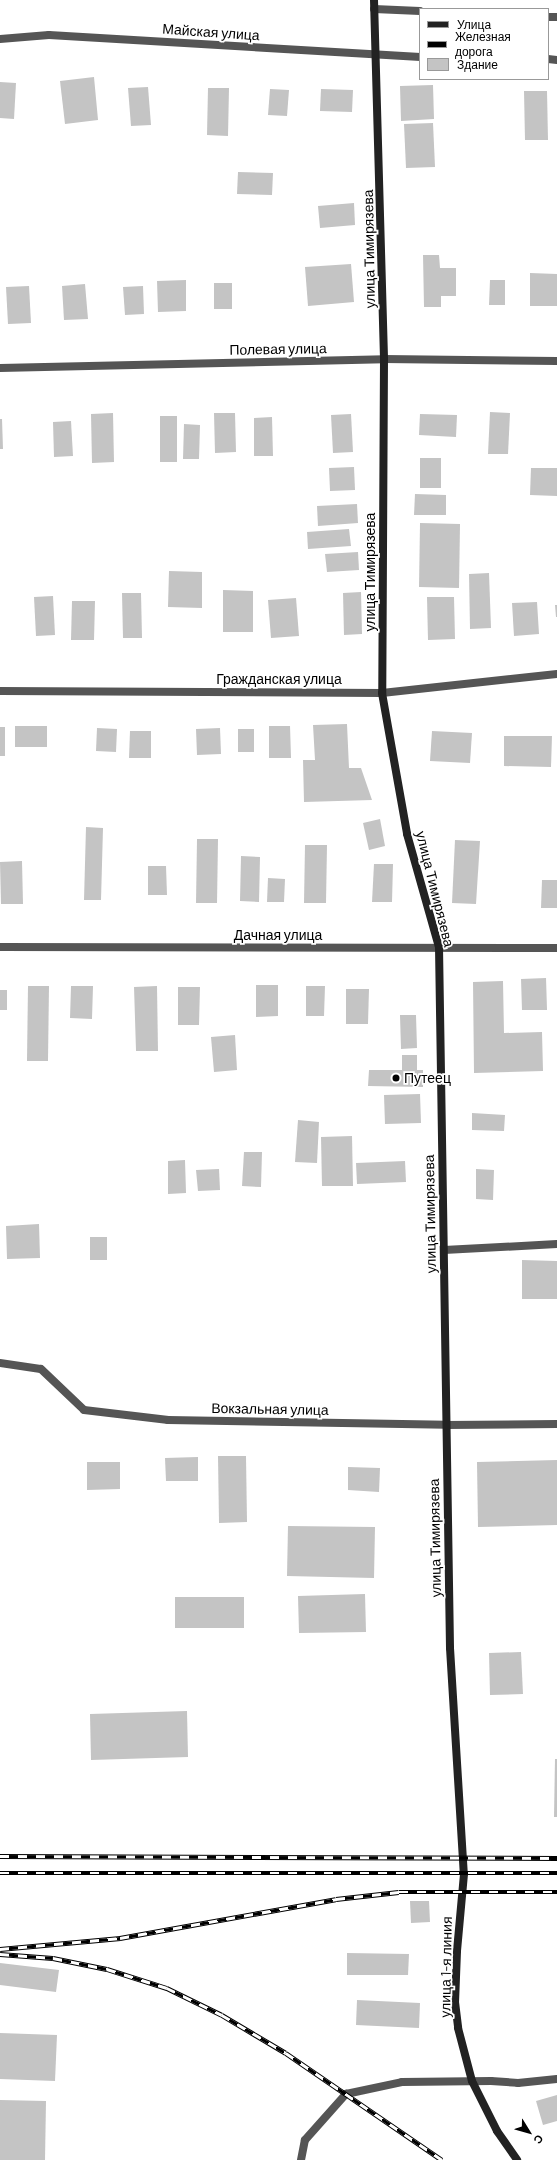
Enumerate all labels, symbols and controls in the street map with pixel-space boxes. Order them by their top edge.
legend [419,8,549,80]
text: Улица [457,17,491,31]
street label: Майская улица [162,20,260,44]
text: Железная дорога [455,29,511,58]
text: Здание [457,57,498,71]
street label: улица Тимирязева [360,189,378,309]
street label: Полевая улица [229,340,327,358]
street label: улица Тимирязева [362,513,378,631]
street label: Гражданская улица [216,671,342,687]
street label: улица Тимирязева [412,829,458,949]
street label: Дачная улица [234,927,322,943]
place label: Путеец [404,1070,451,1086]
marker: Путеец [391,1073,401,1083]
street label: улица Тимирязева [421,1154,439,1274]
street label: Вокзальная улица [211,1400,329,1418]
street label: улица Тимирязева [426,1478,444,1598]
street label: улица 1-я линия [437,1916,455,2018]
north arrow [509,2112,549,2152]
text: С [531,2132,547,2147]

